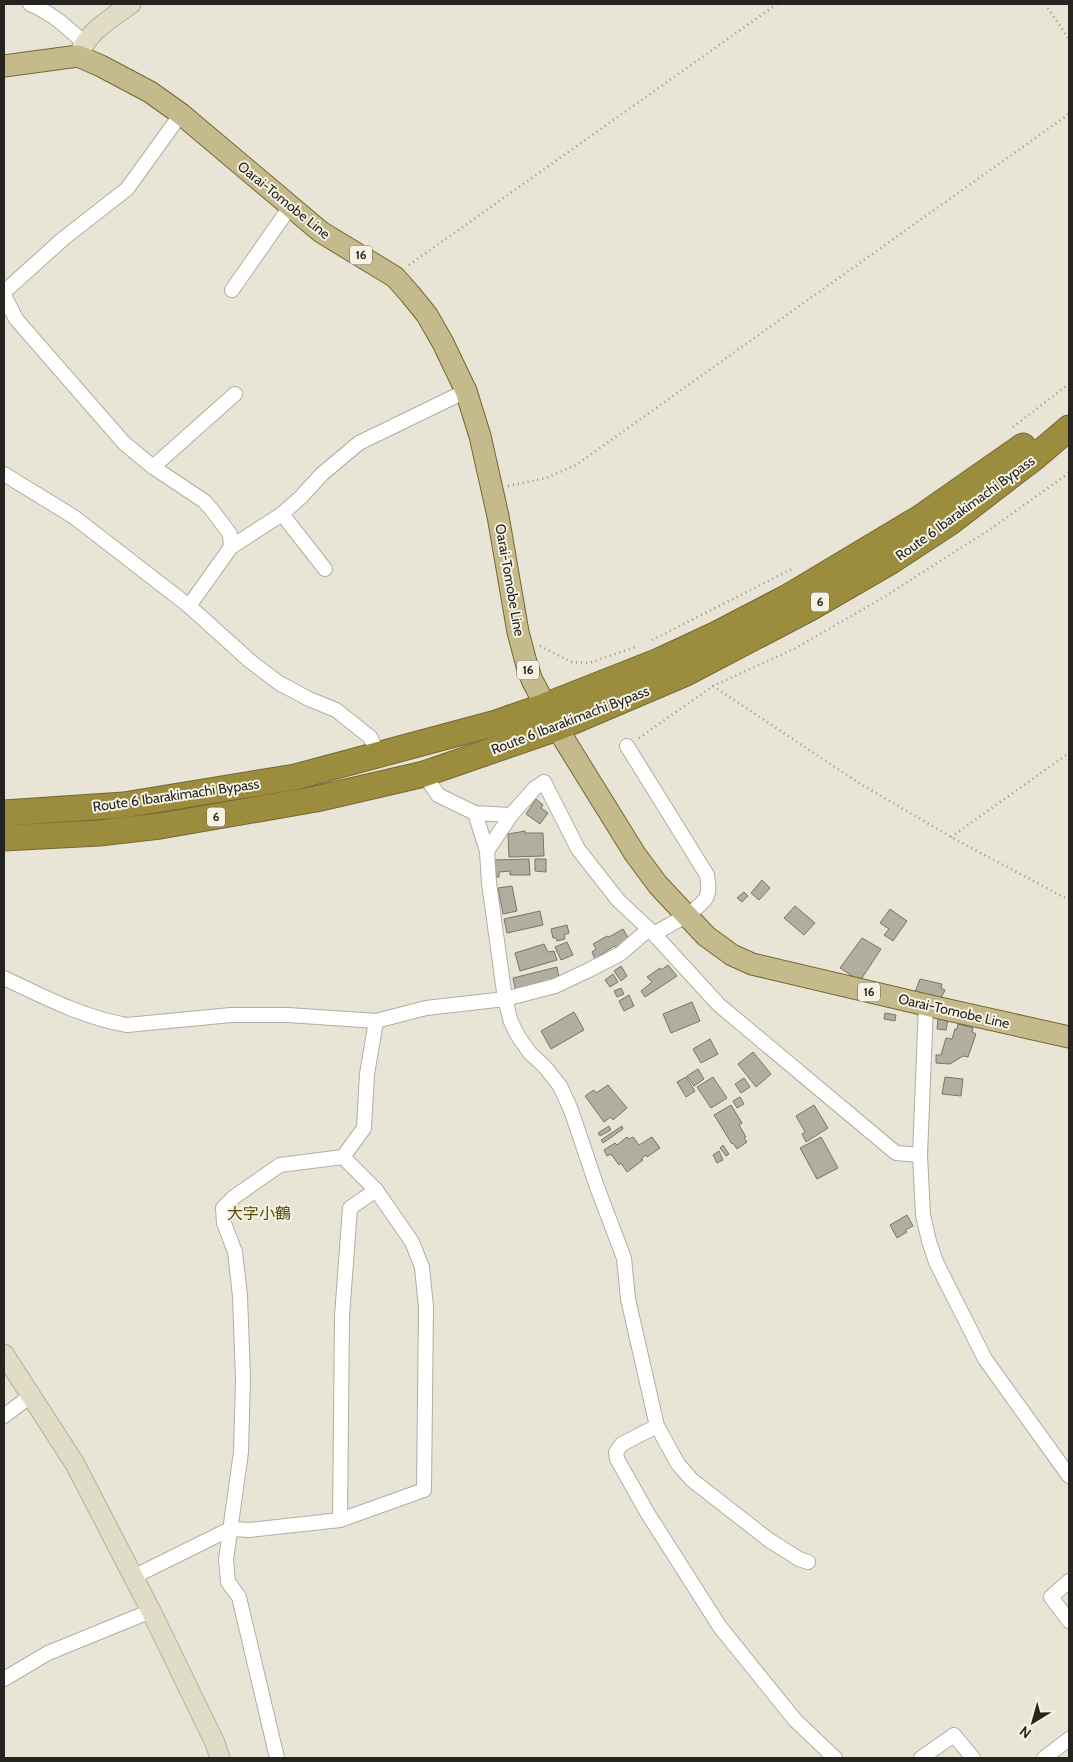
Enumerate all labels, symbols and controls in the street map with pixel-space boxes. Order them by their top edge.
street label: Oarai-Tomobe Line [234,157,334,243]
road number: 16 [350,246,372,264]
street label: Route 6 Ibarakimachi Bypass [892,451,1038,565]
street label: Oarai-Tomobe Line [491,522,529,638]
road number: 6 [811,592,829,612]
road number: 16 [517,660,539,680]
street label: Route 6 Ibarakimachi Bypass [488,681,652,758]
street label: Route 6 Ibarakimachi Bypass [92,775,260,815]
road number: 6 [207,808,225,826]
road number: 16 [858,982,880,1002]
street label: Oarai-Tomobe Line [896,989,1012,1033]
district label: 大字小鶴 [227,1204,291,1223]
north arrow [1008,1697,1058,1747]
text: N [1016,1722,1035,1743]

